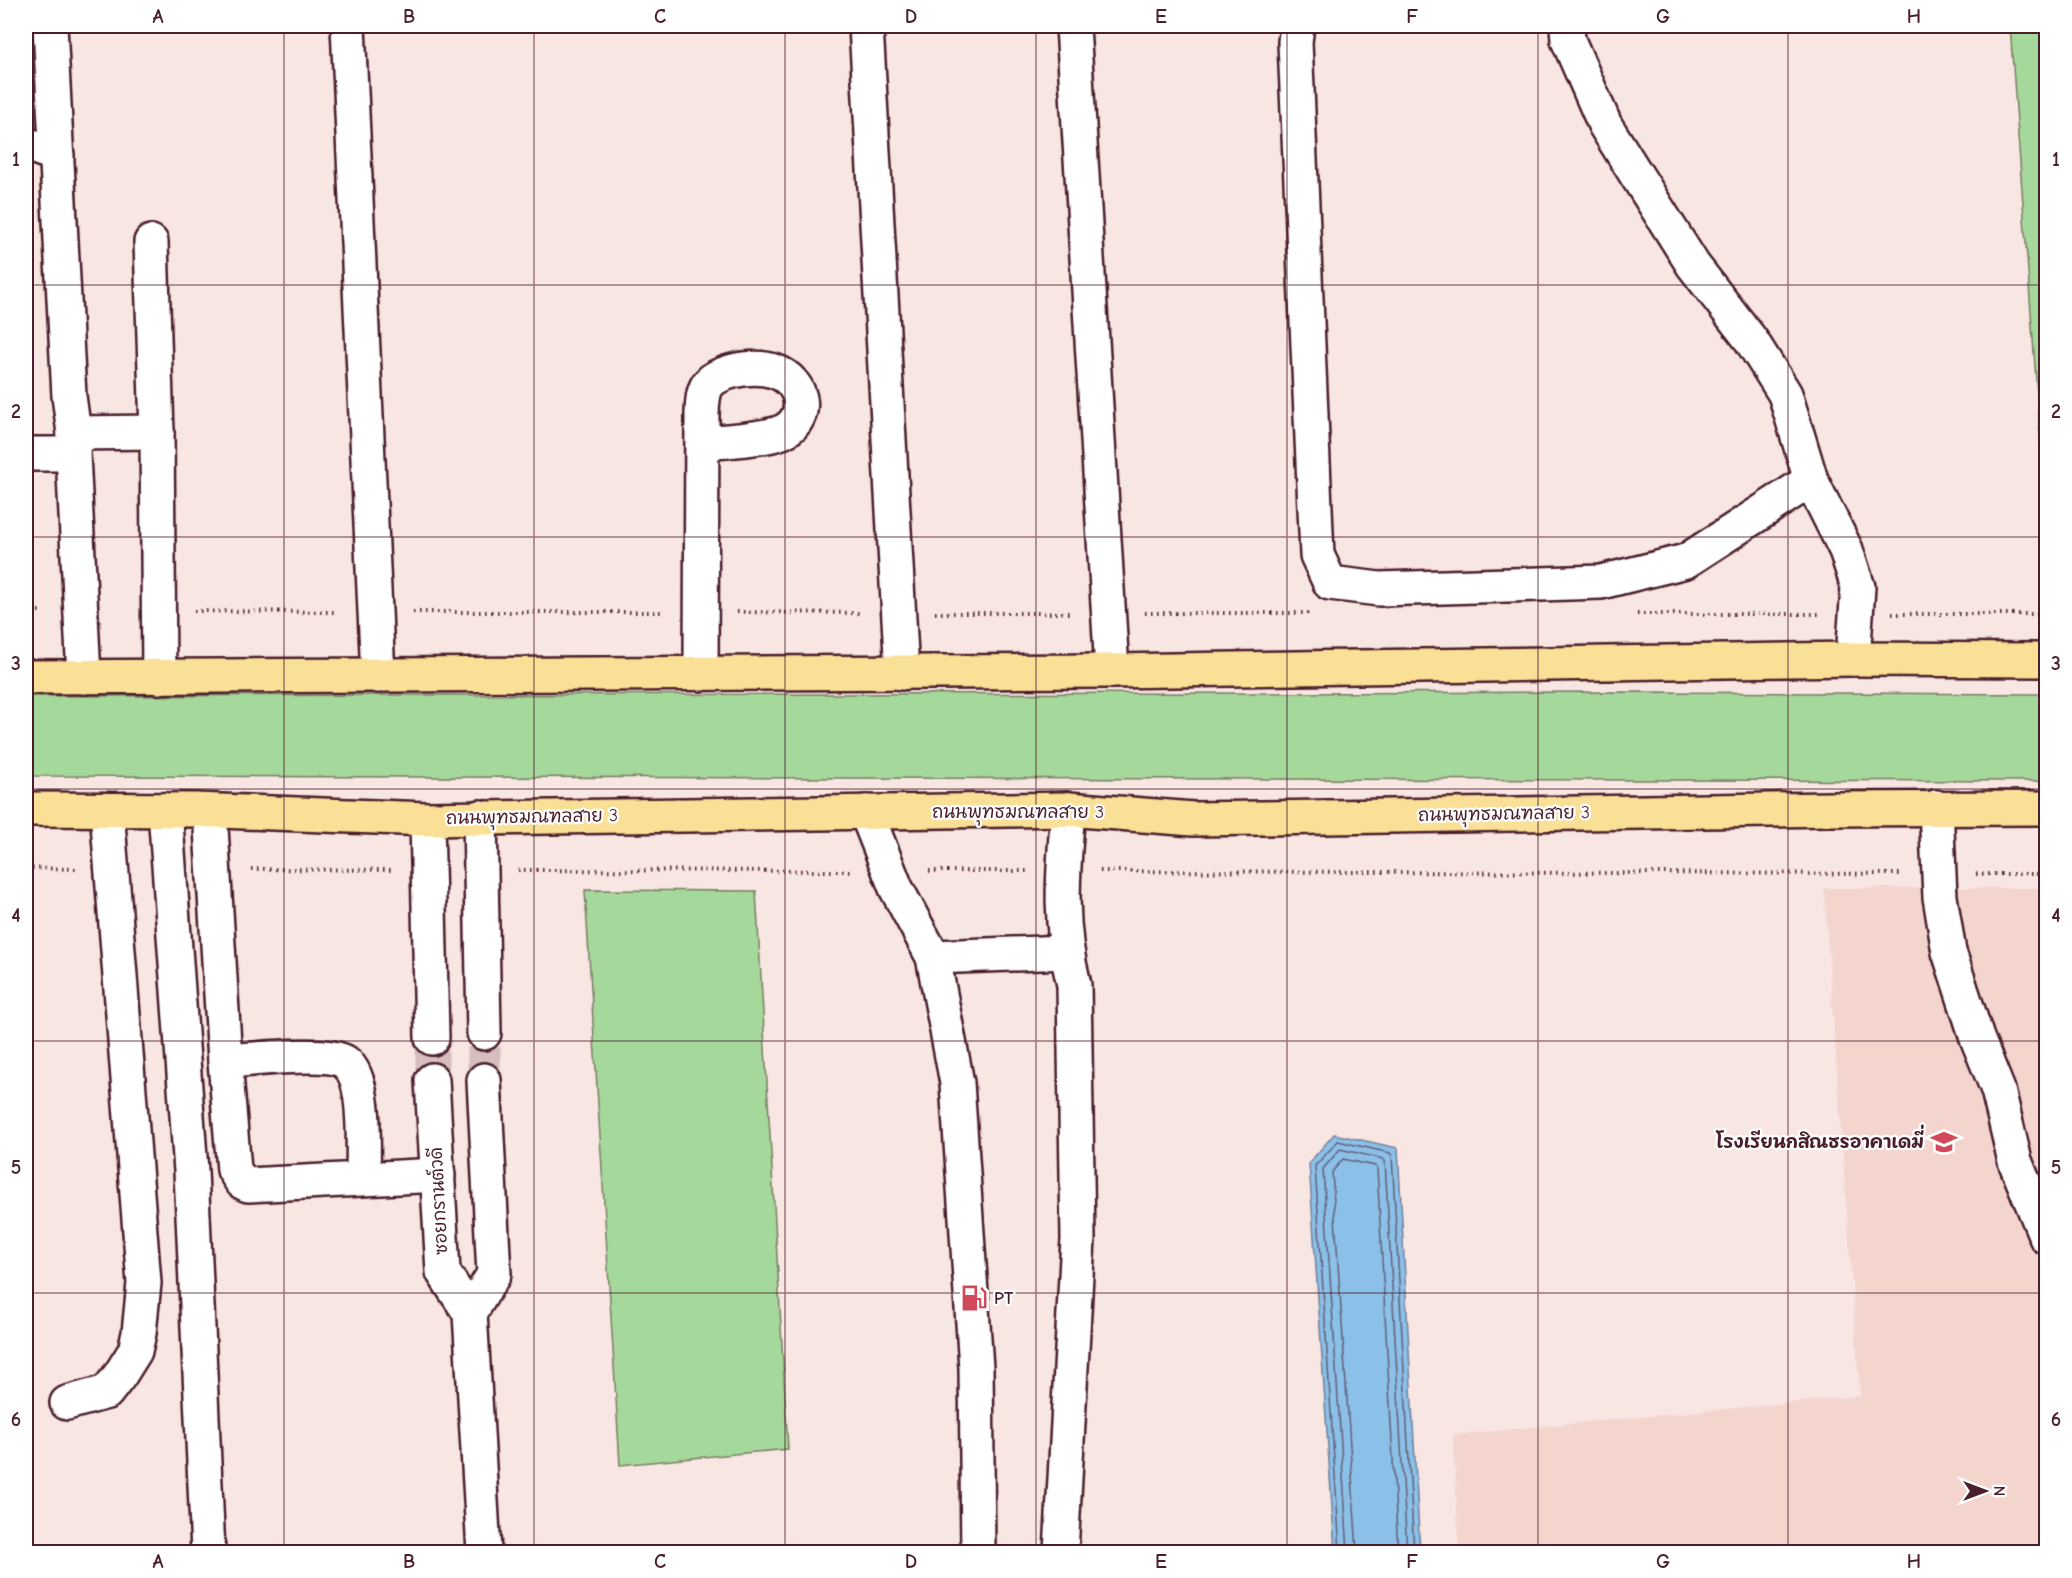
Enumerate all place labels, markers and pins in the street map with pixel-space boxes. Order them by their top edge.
place label: โรงเรียนกสิณธรอาคาเดมี่ [1715,1124,1925,1153]
school or university icon: โรงเรียนกสิณธรอาคาเดมี่ [1929,1127,1959,1157]
fuel station icon: PT [959,1283,989,1313]
place label: PT [994,1288,1014,1309]

